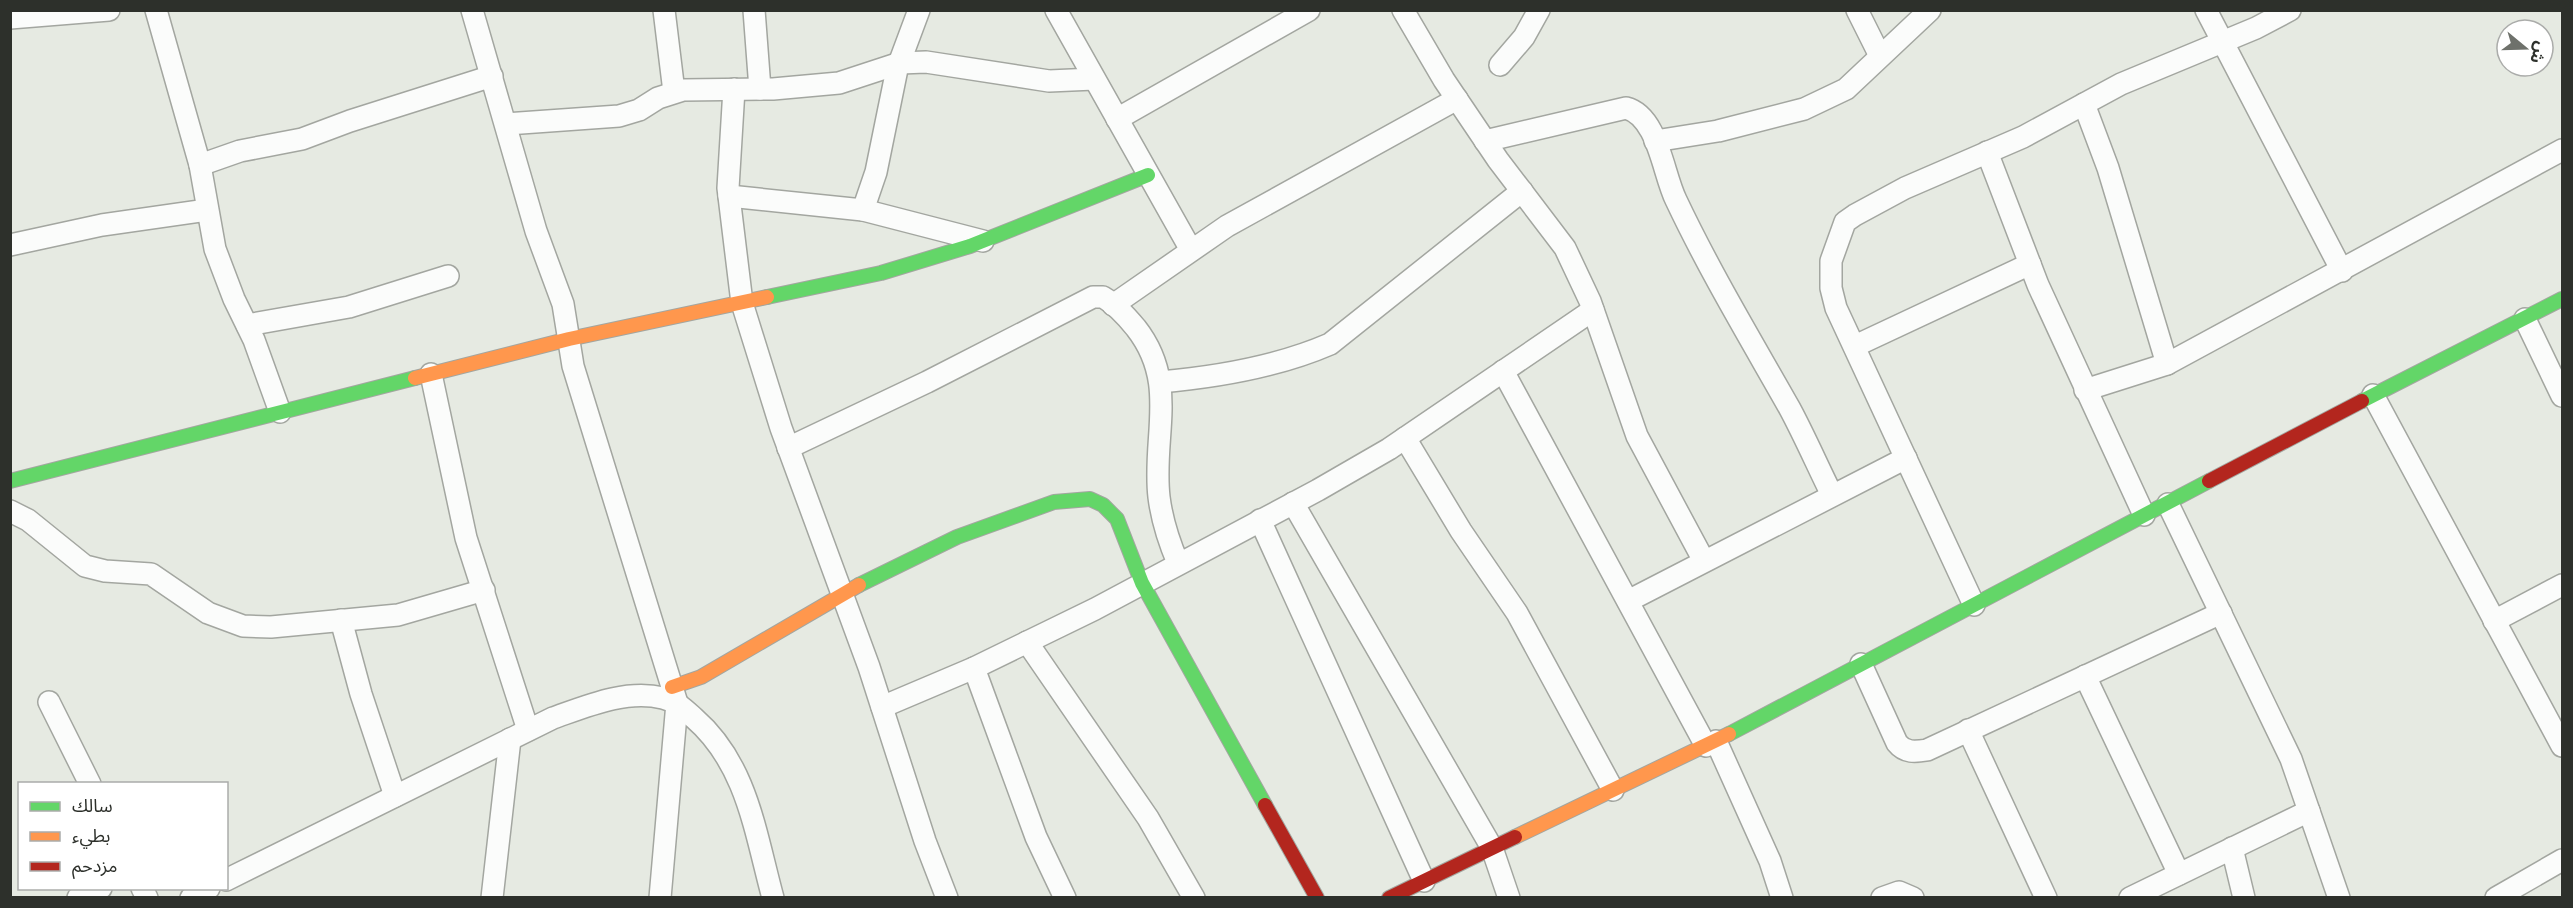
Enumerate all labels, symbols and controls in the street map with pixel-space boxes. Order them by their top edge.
north arrow [2495,18,2555,78]
text: ش [2526,39,2552,67]
legend [18,782,228,890]
text: سالك [72,794,113,816]
text: بطيء [72,824,110,849]
text: مزدحم [72,854,117,879]

